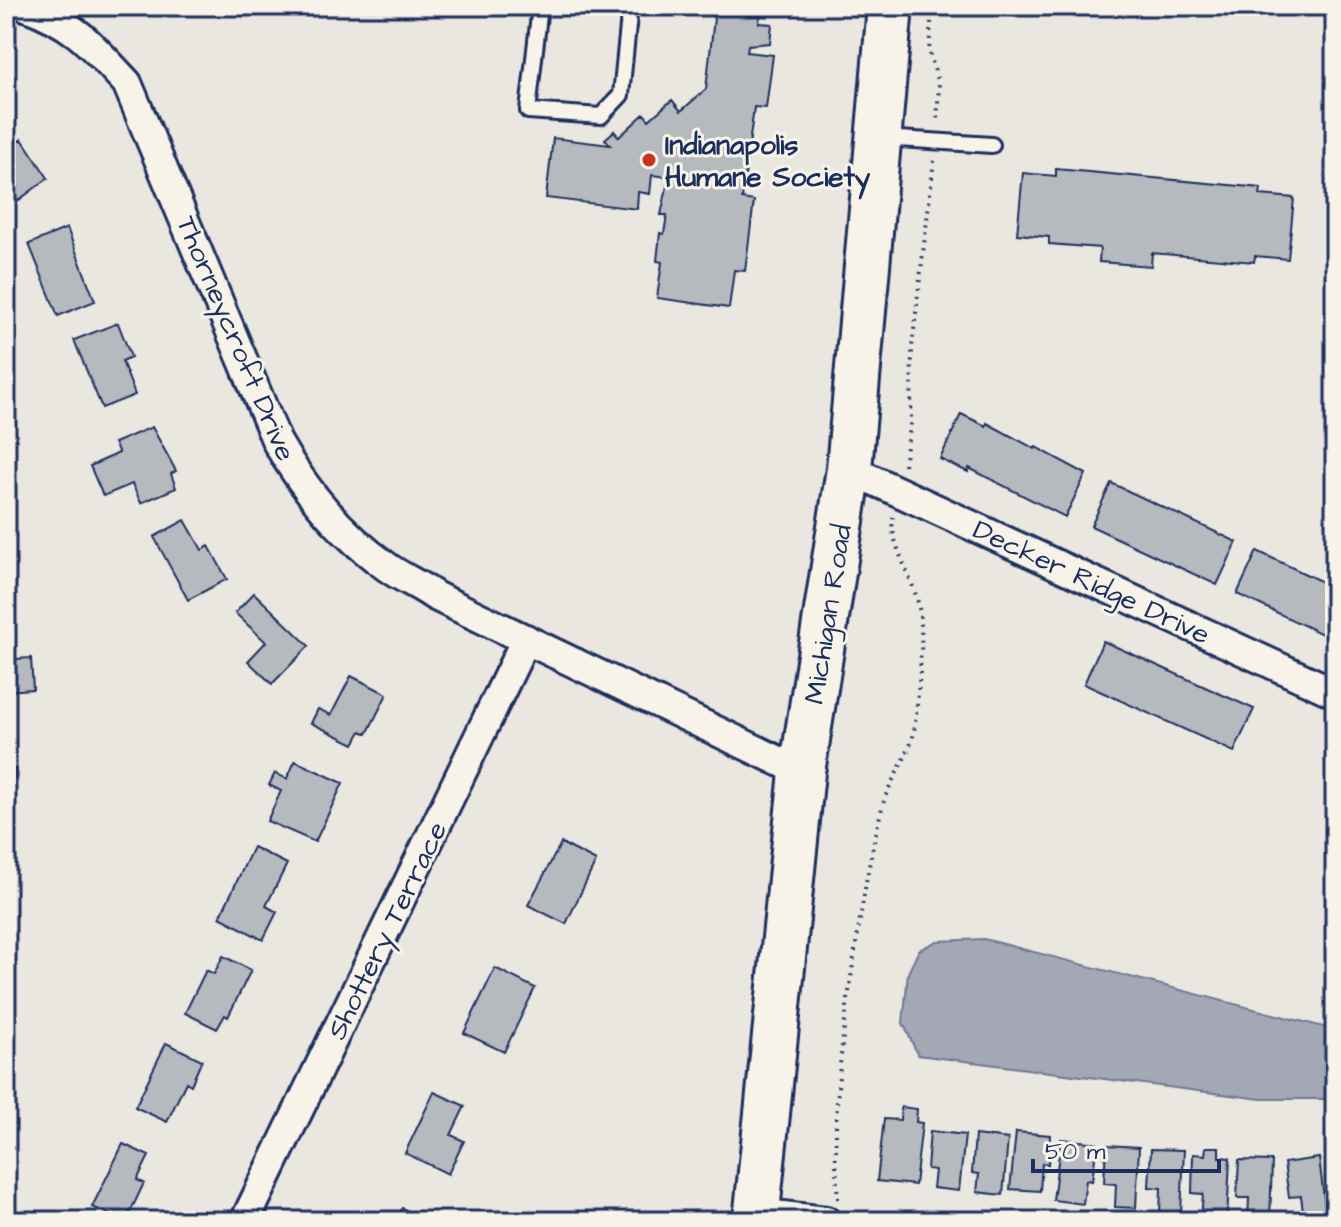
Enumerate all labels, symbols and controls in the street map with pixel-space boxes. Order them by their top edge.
place label: Indianapolis Humane Society [665,126,871,200]
marker: Indianapolis Humane Society [640,151,658,169]
street label: Thorneycroft Drive [165,210,305,468]
street label: Decker Ridge Drive [966,510,1216,655]
street label: Michigan Road [795,522,863,707]
street label: Shottery Terrace [318,815,459,1047]
scale bar [1033,1123,1219,1173]
text: 50 m [1045,1135,1106,1169]

